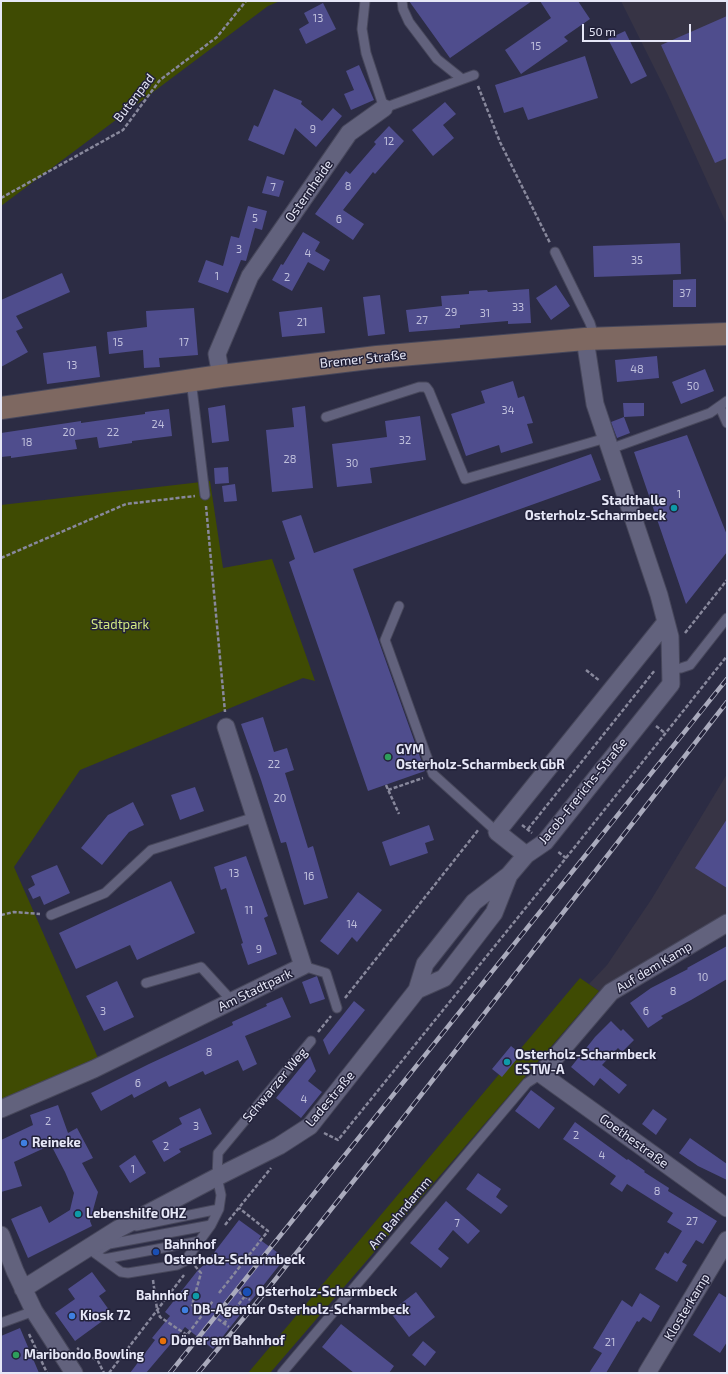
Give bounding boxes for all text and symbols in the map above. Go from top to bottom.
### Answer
house number: 13 [313,11,323,25]
scale bar [584,16,693,42]
text: 50 m [589,24,616,38]
house number: 15 [531,39,541,53]
street label: Butenpad [110,71,158,125]
house number: 9 [310,122,316,136]
house number: 12 [384,134,394,148]
street label: Osternheide [282,157,336,225]
house number: 8 [345,179,351,193]
house number: 7 [270,180,276,194]
house number: 5 [252,211,258,225]
house number: 6 [336,212,342,226]
house number: 3 [236,242,242,256]
house number: 4 [305,246,311,260]
house number: 35 [631,253,643,267]
house number: 1 [215,269,219,283]
house number: 2 [284,270,290,284]
house number: 37 [679,286,691,300]
house number: 33 [512,300,524,314]
house number: 29 [445,305,457,319]
house number: 31 [480,306,490,320]
house number: 27 [416,313,428,327]
house number: 21 [297,315,307,329]
house number: 15 [113,335,123,349]
house number: 17 [179,335,189,349]
street label: Bremer Straße [319,347,407,371]
house number: 13 [67,358,77,372]
house number: 48 [630,362,644,376]
house number: 50 [687,379,699,393]
house number: 34 [502,403,514,417]
house number: 24 [152,417,164,431]
house number: 20 [63,425,75,439]
house number: 22 [107,425,119,439]
house number: 32 [399,433,411,447]
house number: 18 [21,435,33,449]
house number: 28 [284,452,296,466]
house number: 30 [346,456,358,470]
house number: 1 [677,487,681,501]
place label: Stadthalle Osterholz-Scharmbeck [525,493,666,524]
marker: Stadthalle Osterholz-Scharmbeck [669,503,679,513]
park label: Stadtpark [91,617,149,633]
street label: Jacob-Frerichs-Straße [535,735,631,847]
place label: GYM Osterholz-Scharmbeck GbR [396,742,565,773]
marker: GYM Osterholz-Scharmbeck GbR [383,752,393,762]
house number: 22 [268,757,280,771]
house number: 20 [274,791,286,805]
house number: 13 [229,866,239,880]
house number: 16 [304,869,314,883]
house number: 11 [245,903,253,917]
house number: 14 [346,917,358,931]
street label: Auf dem Kamp [613,938,695,996]
house number: 9 [256,942,262,956]
street label: Am Stadtpark [215,965,295,1015]
house number: 10 [697,970,709,984]
house number: 8 [670,984,676,998]
house number: 3 [100,1004,106,1018]
house number: 6 [643,1004,649,1018]
house number: 8 [206,1045,212,1059]
street label: Schwarzer Weg [239,1045,311,1125]
place label: Osterholz-Scharmbeck ESTW-A [515,1047,656,1078]
marker: Osterholz-Scharmbeck ESTW-A [502,1057,512,1067]
street label: Ladestraße [302,1068,358,1130]
house number: 6 [135,1076,141,1090]
house number: 4 [301,1092,307,1106]
street label: Goethestraße [596,1111,672,1171]
house number: 2 [45,1114,51,1128]
house number: 3 [193,1119,199,1133]
house number: 2 [573,1128,579,1142]
place label: Reineke [32,1135,81,1151]
marker: Reineke [19,1138,29,1148]
house number: 2 [163,1139,169,1153]
house number: 4 [599,1148,605,1162]
house number: 1 [131,1162,135,1176]
street label: Am Bahndamm [365,1173,435,1253]
house number: 8 [654,1184,660,1198]
place label: Lebenshilfe OHZ [86,1206,186,1222]
marker: Lebenshilfe OHZ [73,1209,83,1219]
house number: 27 [686,1214,698,1228]
house number: 7 [454,1216,460,1230]
place label: Bahnhof Osterholz-Scharmbeck [164,1237,305,1268]
marker: Bahnhof Osterholz-Scharmbeck [151,1247,161,1257]
street label: Klosterkamp [661,1271,713,1343]
place label: Osterholz-Scharmbeck [256,1284,397,1300]
marker: Osterholz-Scharmbeck [241,1286,253,1298]
place label: Bahnhof [136,1288,188,1304]
marker: Bahnhof [191,1291,201,1301]
place label: DB-Agentur Osterholz-Scharmbeck [193,1302,409,1318]
marker: DB-Agentur Osterholz-Scharmbeck [180,1305,190,1315]
place label: Kiosk 72 [80,1308,131,1324]
marker: Kiosk 72 [67,1311,77,1321]
place label: Döner am Bahnhof [171,1333,285,1349]
house number: 21 [605,1335,615,1349]
marker: Döner am Bahnhof [158,1336,168,1346]
place label: Maribondo Bowling [24,1347,144,1363]
marker: Maribondo Bowling [11,1350,21,1360]

